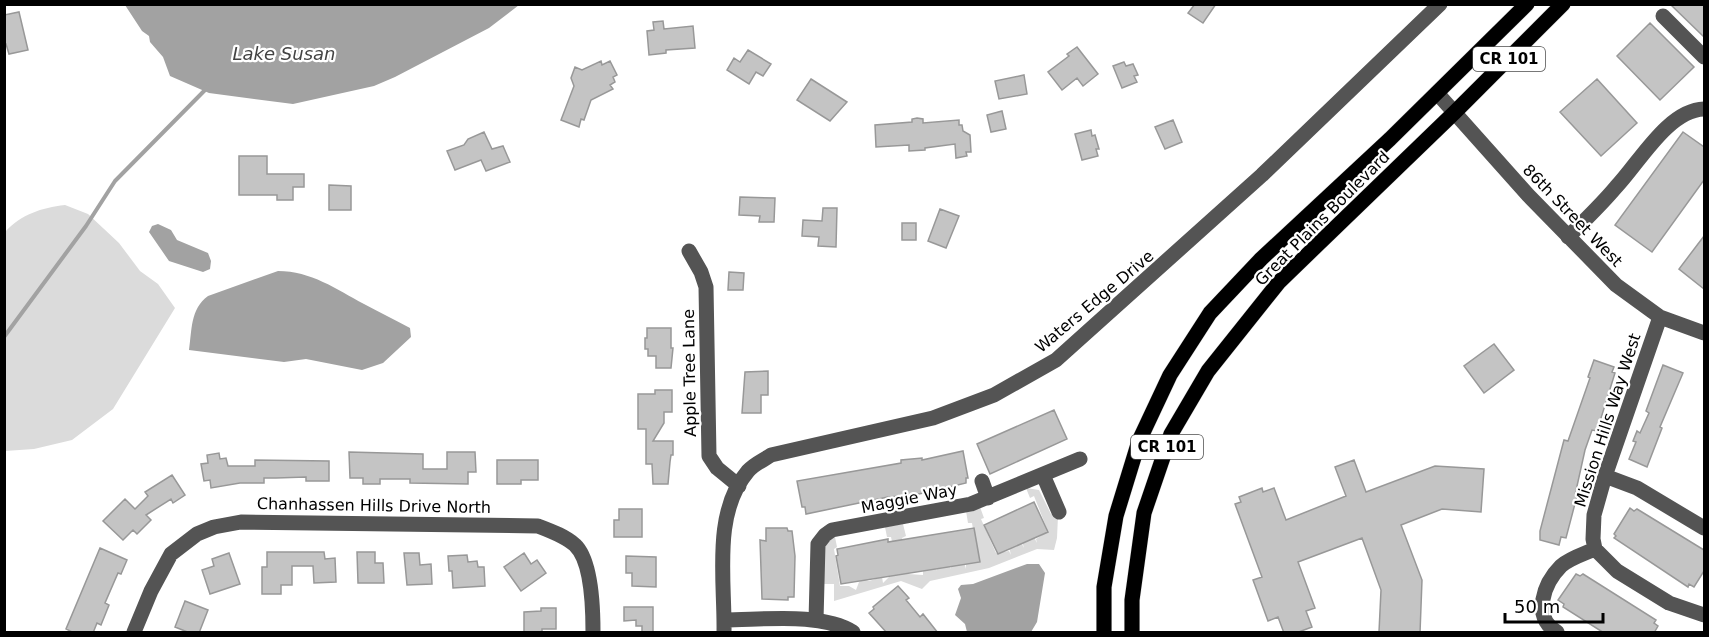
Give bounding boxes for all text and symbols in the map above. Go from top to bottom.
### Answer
water label: Lake Susan [233,43,335,64]
road number: CR 101 [1473,47,1545,71]
street label: Great Plains Boulevard [1251,147,1394,290]
street label: 86th Street West [1519,160,1626,270]
street label: Waters Edge Drive [1031,246,1157,356]
street label: Apple Tree Lane [679,309,700,437]
street label: Mission Hills Way West [1570,331,1645,509]
road number: CR 101 [1131,435,1203,459]
street label: Maggie Way [859,480,959,517]
street label: Chanhassen Hills Drive North [257,494,491,517]
scale bar [1505,586,1602,624]
text: 50 m [1514,596,1560,617]

